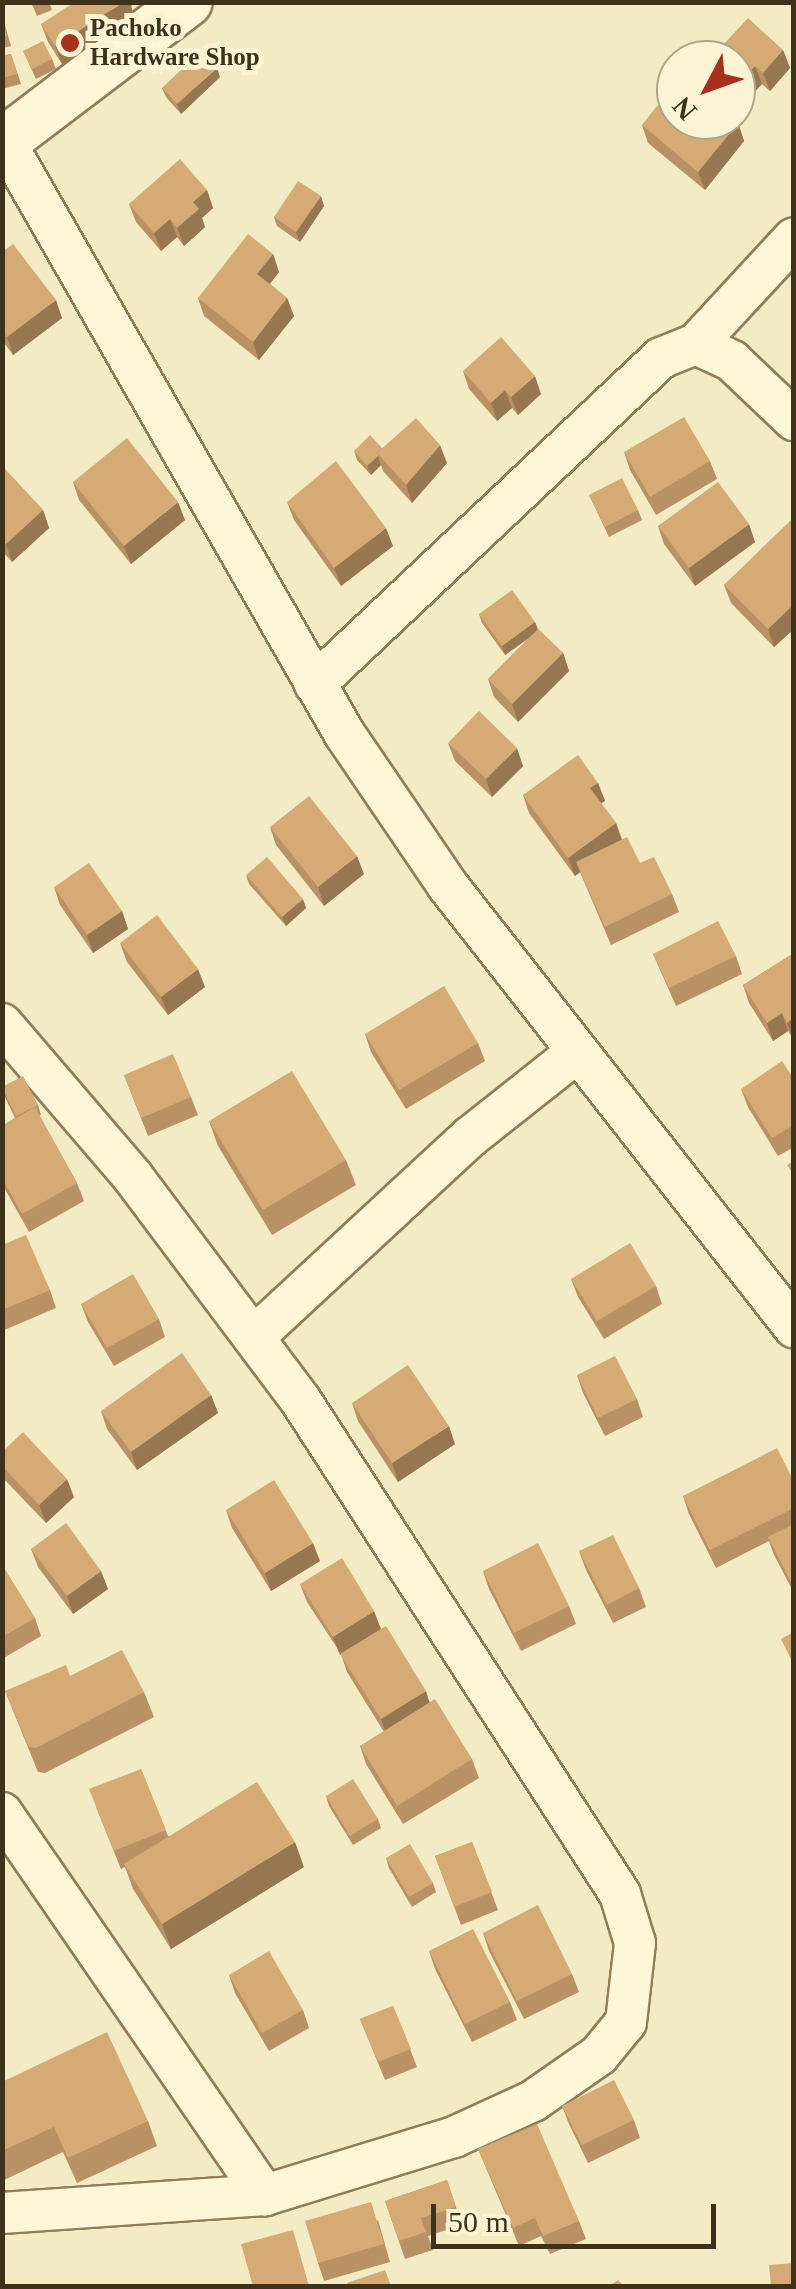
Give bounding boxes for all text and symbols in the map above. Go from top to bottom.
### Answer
place label: Pachoko Hardware Shop [90,14,260,73]
marker: Pachoko Hardware Shop [59,32,81,54]
north arrow [656,40,756,140]
text: N [666,91,703,127]
scale bar [436,2184,721,2246]
text: 50 m [448,2205,509,2238]

